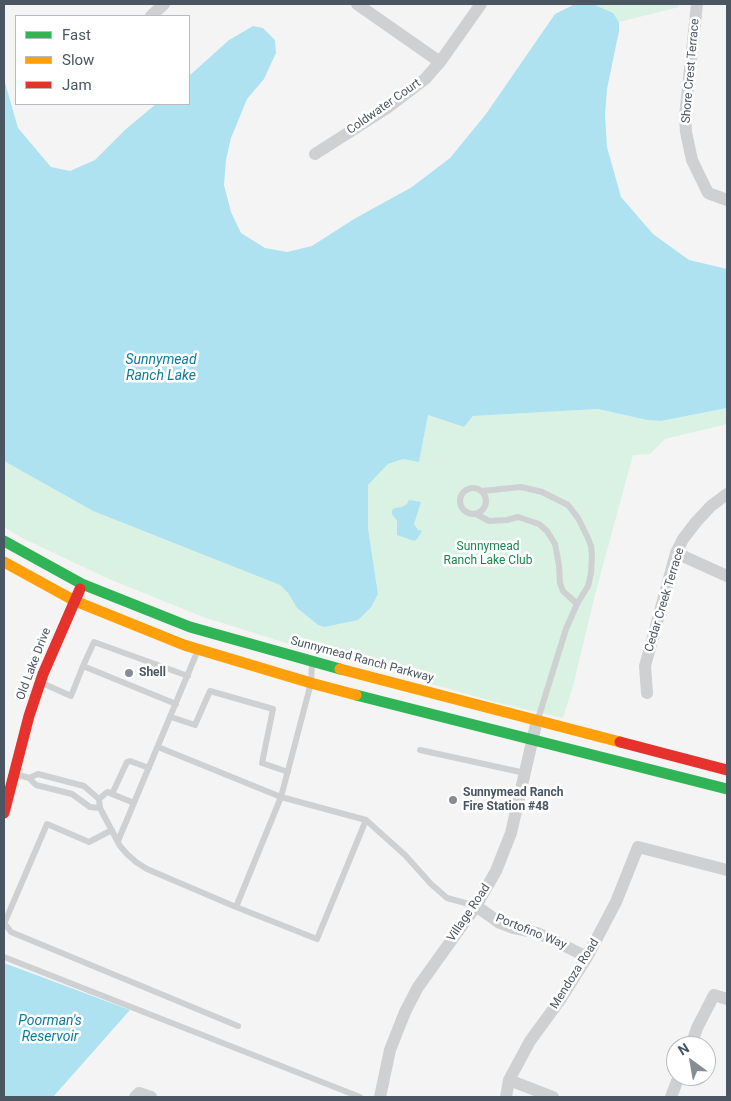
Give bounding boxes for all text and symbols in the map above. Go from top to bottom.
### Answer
legend [15,15,190,105]
street label: Shore Crest Terrace [679,18,703,124]
text: Fast [62,26,91,44]
text: Slow [62,51,94,69]
text: Jam [62,76,92,94]
street label: Coldwater Court [344,76,424,138]
water label: Sunnymead Ranch Lake [125,352,197,384]
park label: Sunnymead Ranch Lake Club [444,540,532,568]
street label: Cedar Creek Terrace [642,546,688,654]
street label: Old Lake Drive [14,626,54,702]
street label: Sunnymead Ranch Parkway [289,634,435,686]
place label: Shell [139,666,166,680]
marker: Shell [123,667,135,679]
place label: Sunnymead Ranch Fire Station #48 [463,786,563,814]
marker: Sunnymead Ranch Fire Station #48 [447,794,459,806]
street label: Village Road [444,881,494,945]
street label: Portofino Way [494,911,568,953]
street label: Mendoza Road [548,936,602,1012]
water label: Poorman's Reservoir [18,1013,82,1046]
north arrow [666,1036,716,1086]
text: N [675,1040,692,1059]

